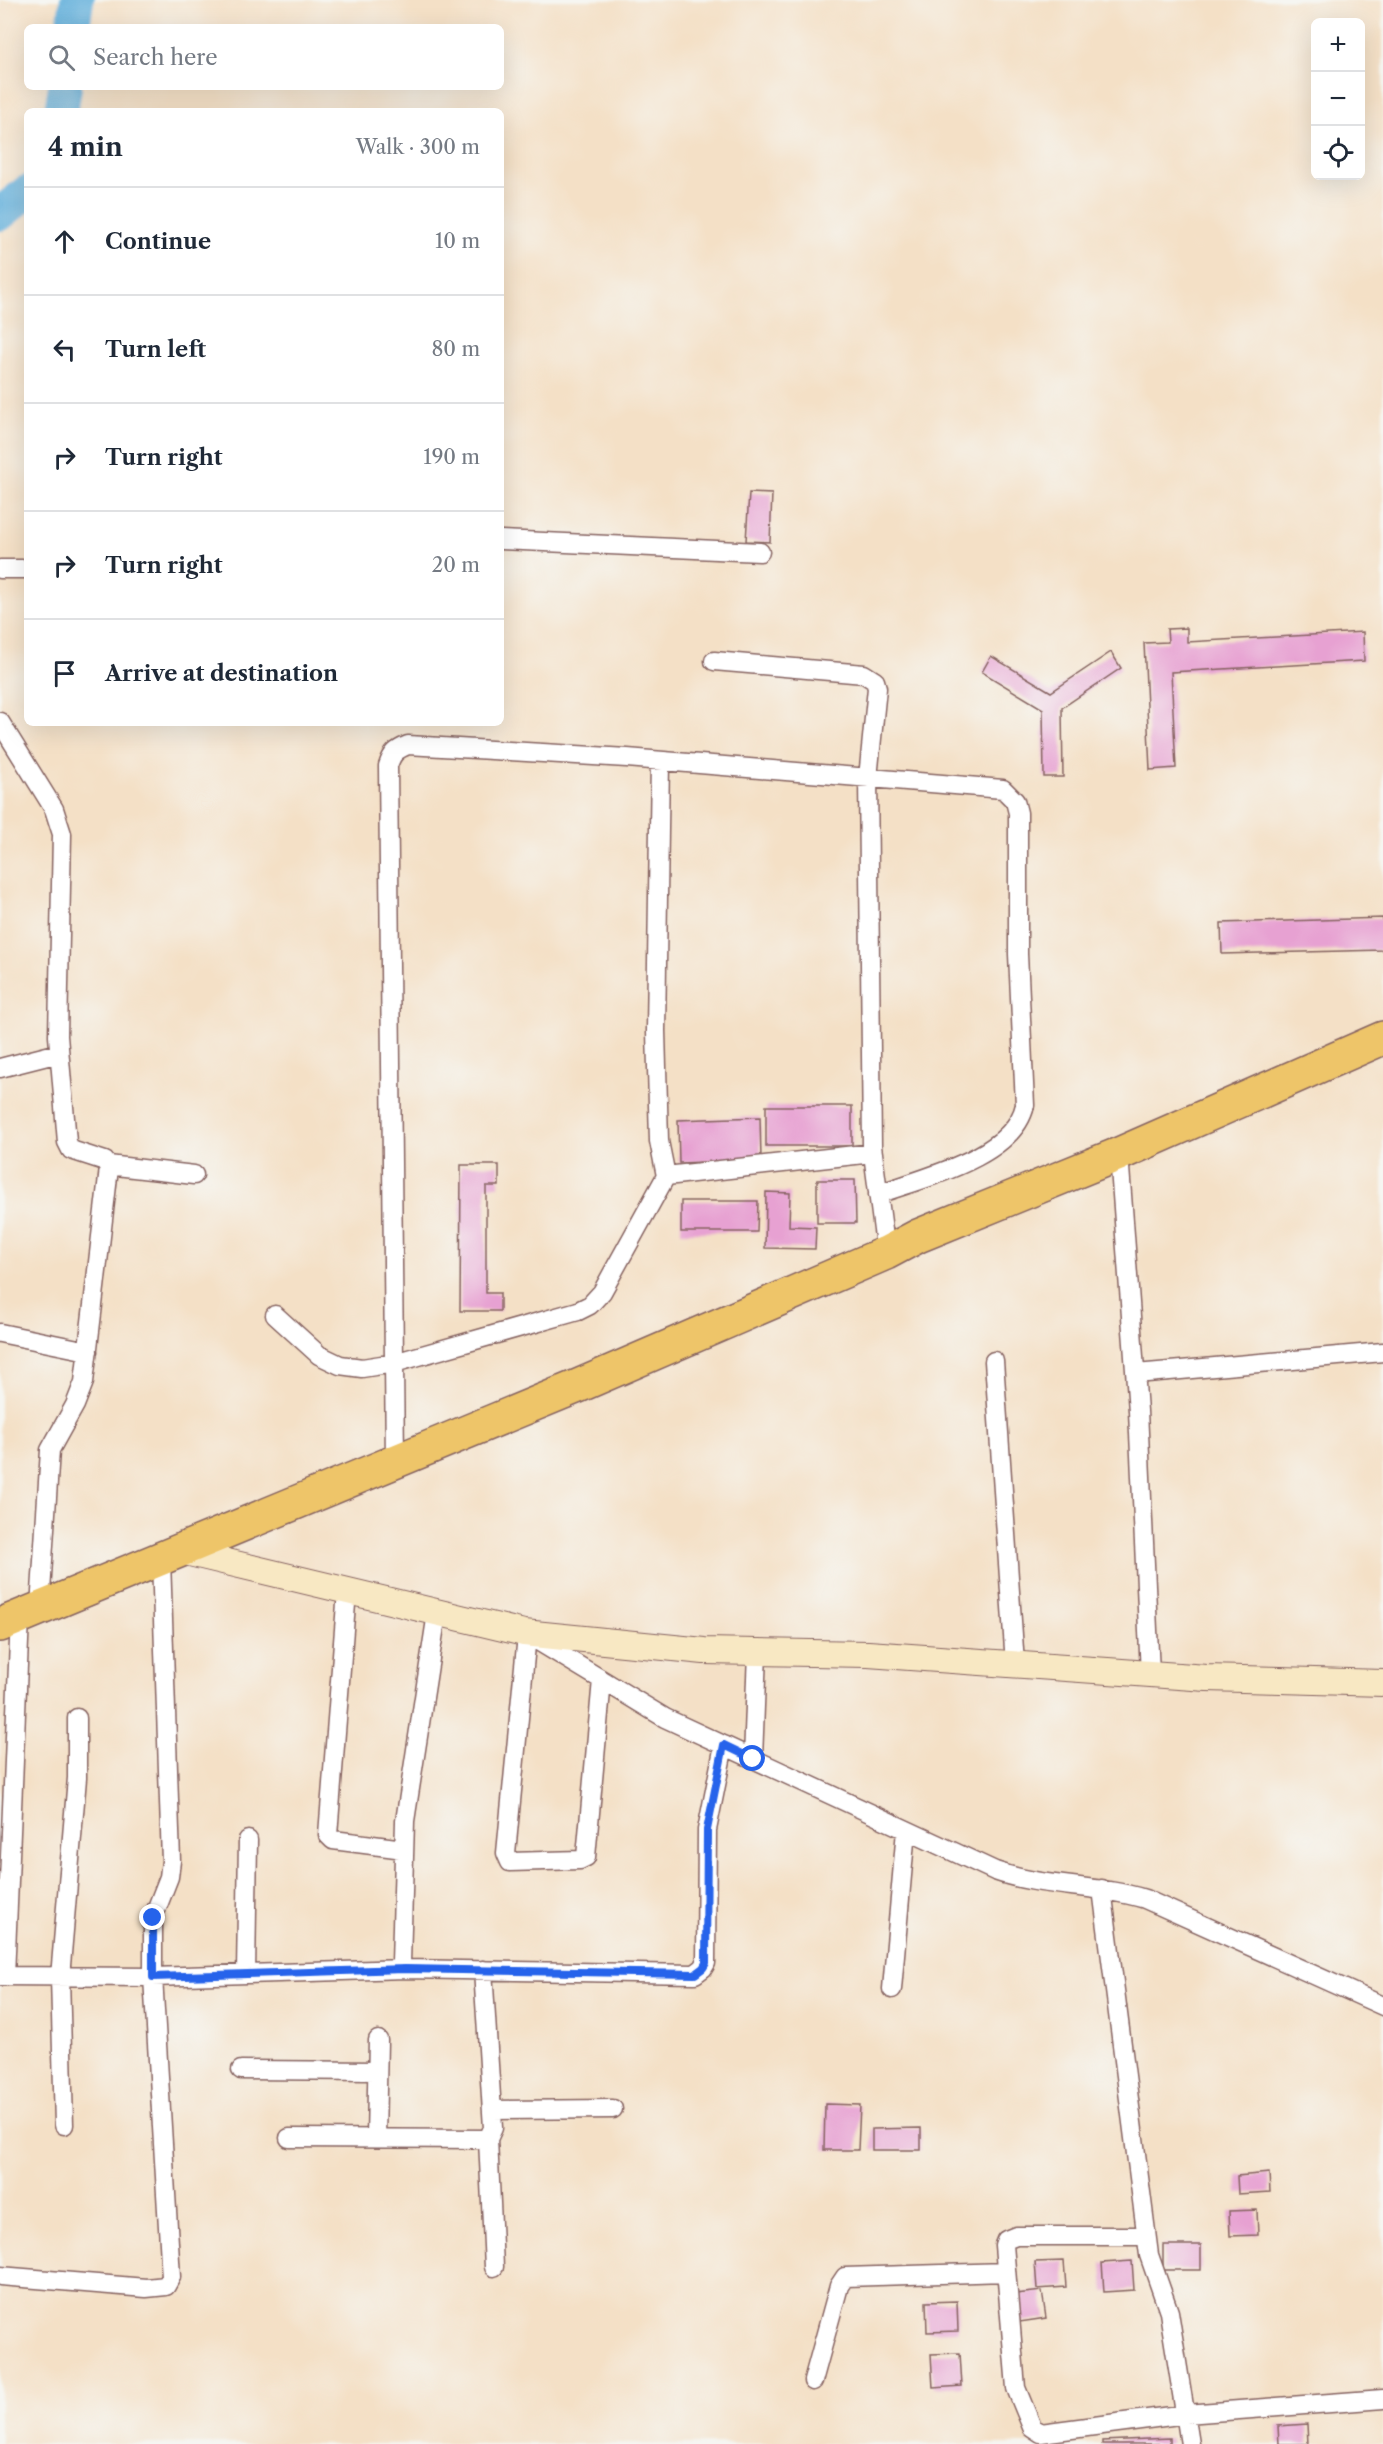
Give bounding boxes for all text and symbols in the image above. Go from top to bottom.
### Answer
map controls [1311,18,1365,180]
button: + [1311,18,1365,72]
search box [24,24,504,90]
icon: search [45,41,78,74]
text: Search here [93,44,218,71]
button: − [1311,72,1365,126]
button: locate [1311,126,1365,180]
text: 4 min [48,131,123,163]
text: Walk · 300 m [356,135,480,159]
icon: ahead [48,225,81,258]
text: Continue [105,228,211,255]
text: 10 m [435,229,480,253]
icon: left [48,333,81,366]
text: Turn left [105,336,206,363]
text: 80 m [432,337,480,361]
icon: right [48,441,81,474]
text: Turn right [105,444,223,471]
text: 190 m [423,445,480,469]
icon: right [48,549,81,582]
text: Turn right [105,552,223,579]
text: 20 m [432,553,480,577]
icon: arrive [48,657,81,690]
text: Arrive at destination [105,660,338,687]
route start [739,1745,765,1771]
route end [139,1904,165,1930]

